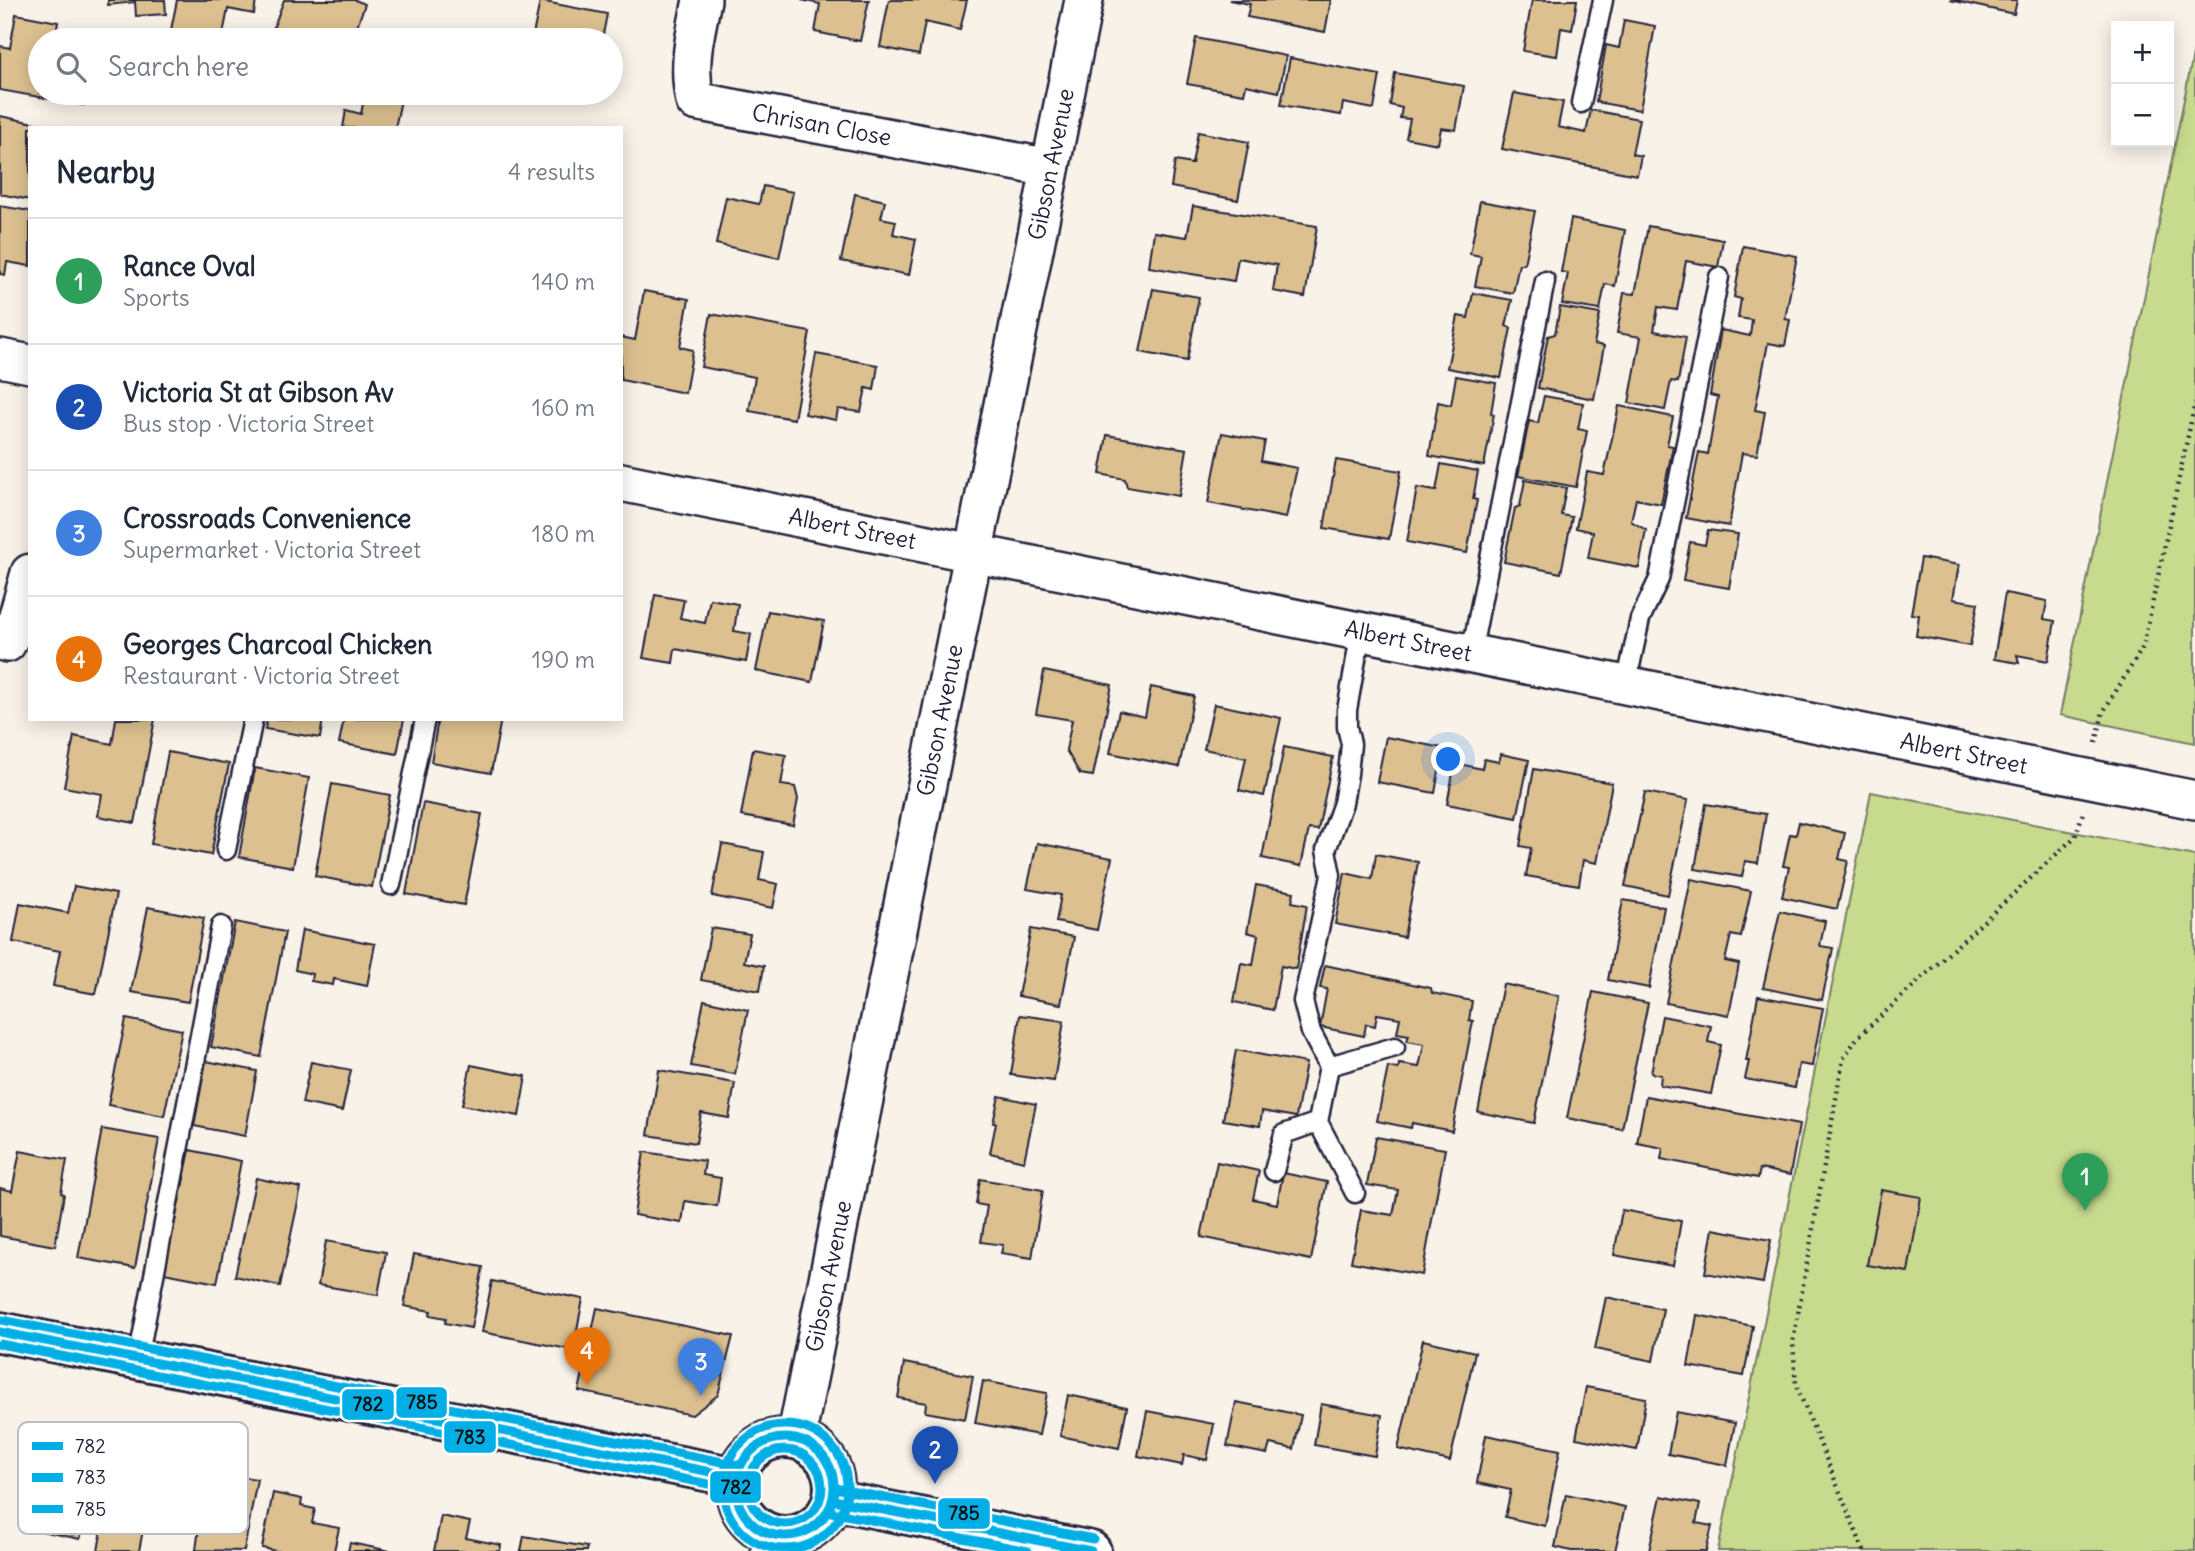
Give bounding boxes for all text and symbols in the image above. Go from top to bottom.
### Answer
map controls [2111,21,2174,147]
button: + [2111,21,2174,84]
search box [28,28,623,105]
icon: search [52,48,90,86]
text: Search here [108,50,249,83]
button: − [2111,84,2174,147]
street label: Gibson Avenue [1021,86,1080,242]
street label: Chrisan Close [750,97,894,152]
text: Nearby [56,153,156,191]
text: 4 results [508,157,595,186]
text: Rance Oval [123,250,256,283]
text: 1 [74,267,84,296]
text: 140 m [532,267,595,296]
text: Sports [123,283,189,312]
text: Victoria St at Gibson Av [123,376,394,409]
text: 2 [73,393,85,422]
text: 160 m [532,393,595,422]
text: Bus stop · Victoria Street [123,409,374,438]
street label: Albert Street [786,501,919,555]
text: Crossroads Convenience [123,502,411,535]
text: 3 [72,519,86,548]
text: 180 m [532,519,595,548]
text: Supermarket · Victoria Street [123,535,421,564]
street label: Albert Street [1342,614,1475,668]
text: Georges Charcoal Chicken [123,628,432,661]
street label: Gibson Avenue [910,642,969,798]
text: 4 [72,645,86,674]
text: 190 m [532,645,595,674]
text: Restaurant · Victoria Street [123,661,400,690]
street label: Albert Street [1898,726,2030,780]
your location [1431,742,1465,776]
pin: 1 [2062,1153,2108,1211]
street label: Gibson Avenue [799,1198,857,1354]
pin: 4 [564,1327,610,1385]
pin: 3 [678,1338,724,1396]
line badge: 785 [395,1386,448,1419]
line badge: 782 [341,1388,395,1421]
text: 785 [406,1390,438,1414]
text: 782 [353,1392,383,1416]
line badge: 783 [443,1420,497,1454]
legend [18,1422,248,1534]
text: 783 [454,1425,486,1449]
pin: 2 [912,1426,958,1484]
text: 782 [75,1434,106,1458]
text: 783 [75,1465,106,1489]
line badge: 782 [709,1470,762,1504]
text: 782 [721,1475,751,1499]
text: 785 [75,1497,106,1521]
line badge: 785 [937,1497,991,1530]
text: 785 [948,1501,980,1525]

